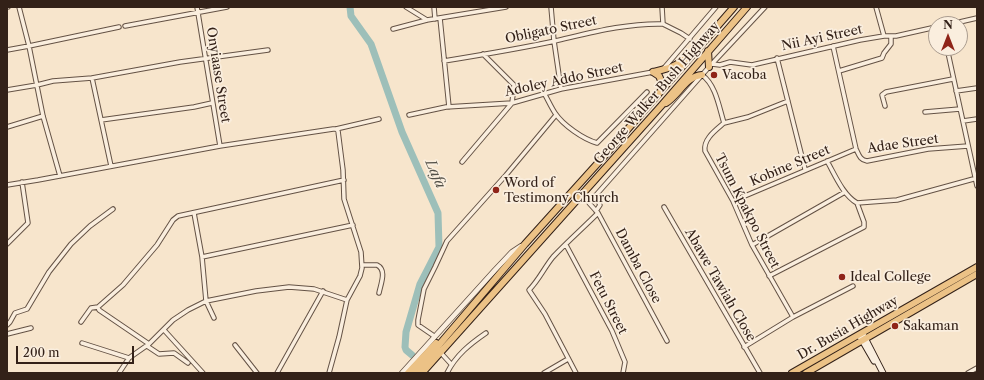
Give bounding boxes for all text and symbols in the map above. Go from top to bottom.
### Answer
street label: Obligato Street [504,13,598,47]
north arrow [928,16,968,56]
street label: George Walker Bush Highway [591,18,723,168]
text: N [943,18,953,32]
street label: Nii Ayi Street [780,22,864,54]
street label: Onyiaase Street [203,26,233,124]
street label: Adoley Addo Street [503,60,625,100]
place label: Vacoba [722,67,767,83]
marker: Vacoba [709,70,719,80]
street label: Adae Street [866,131,940,157]
street label: Kobine Street [748,142,832,190]
street label: Tsum Kpakpo Street [711,151,783,271]
water label: Lafa [421,157,449,191]
place label: Word of Testimony Church [504,175,619,206]
marker: Word of Testimony Church [491,185,501,195]
street label: Damba Close [612,226,664,306]
street label: Abawe Tawiah Close [681,226,759,344]
street label: Fetu Street [586,269,630,337]
place label: Ideal College [850,269,931,285]
marker: Ideal College [837,272,847,282]
street label: Dr. Busia Highway [795,293,901,363]
place label: Sakaman [903,318,959,334]
marker: Sakaman [890,321,900,331]
scale bar [18,338,136,364]
text: 200 m [23,345,60,360]

